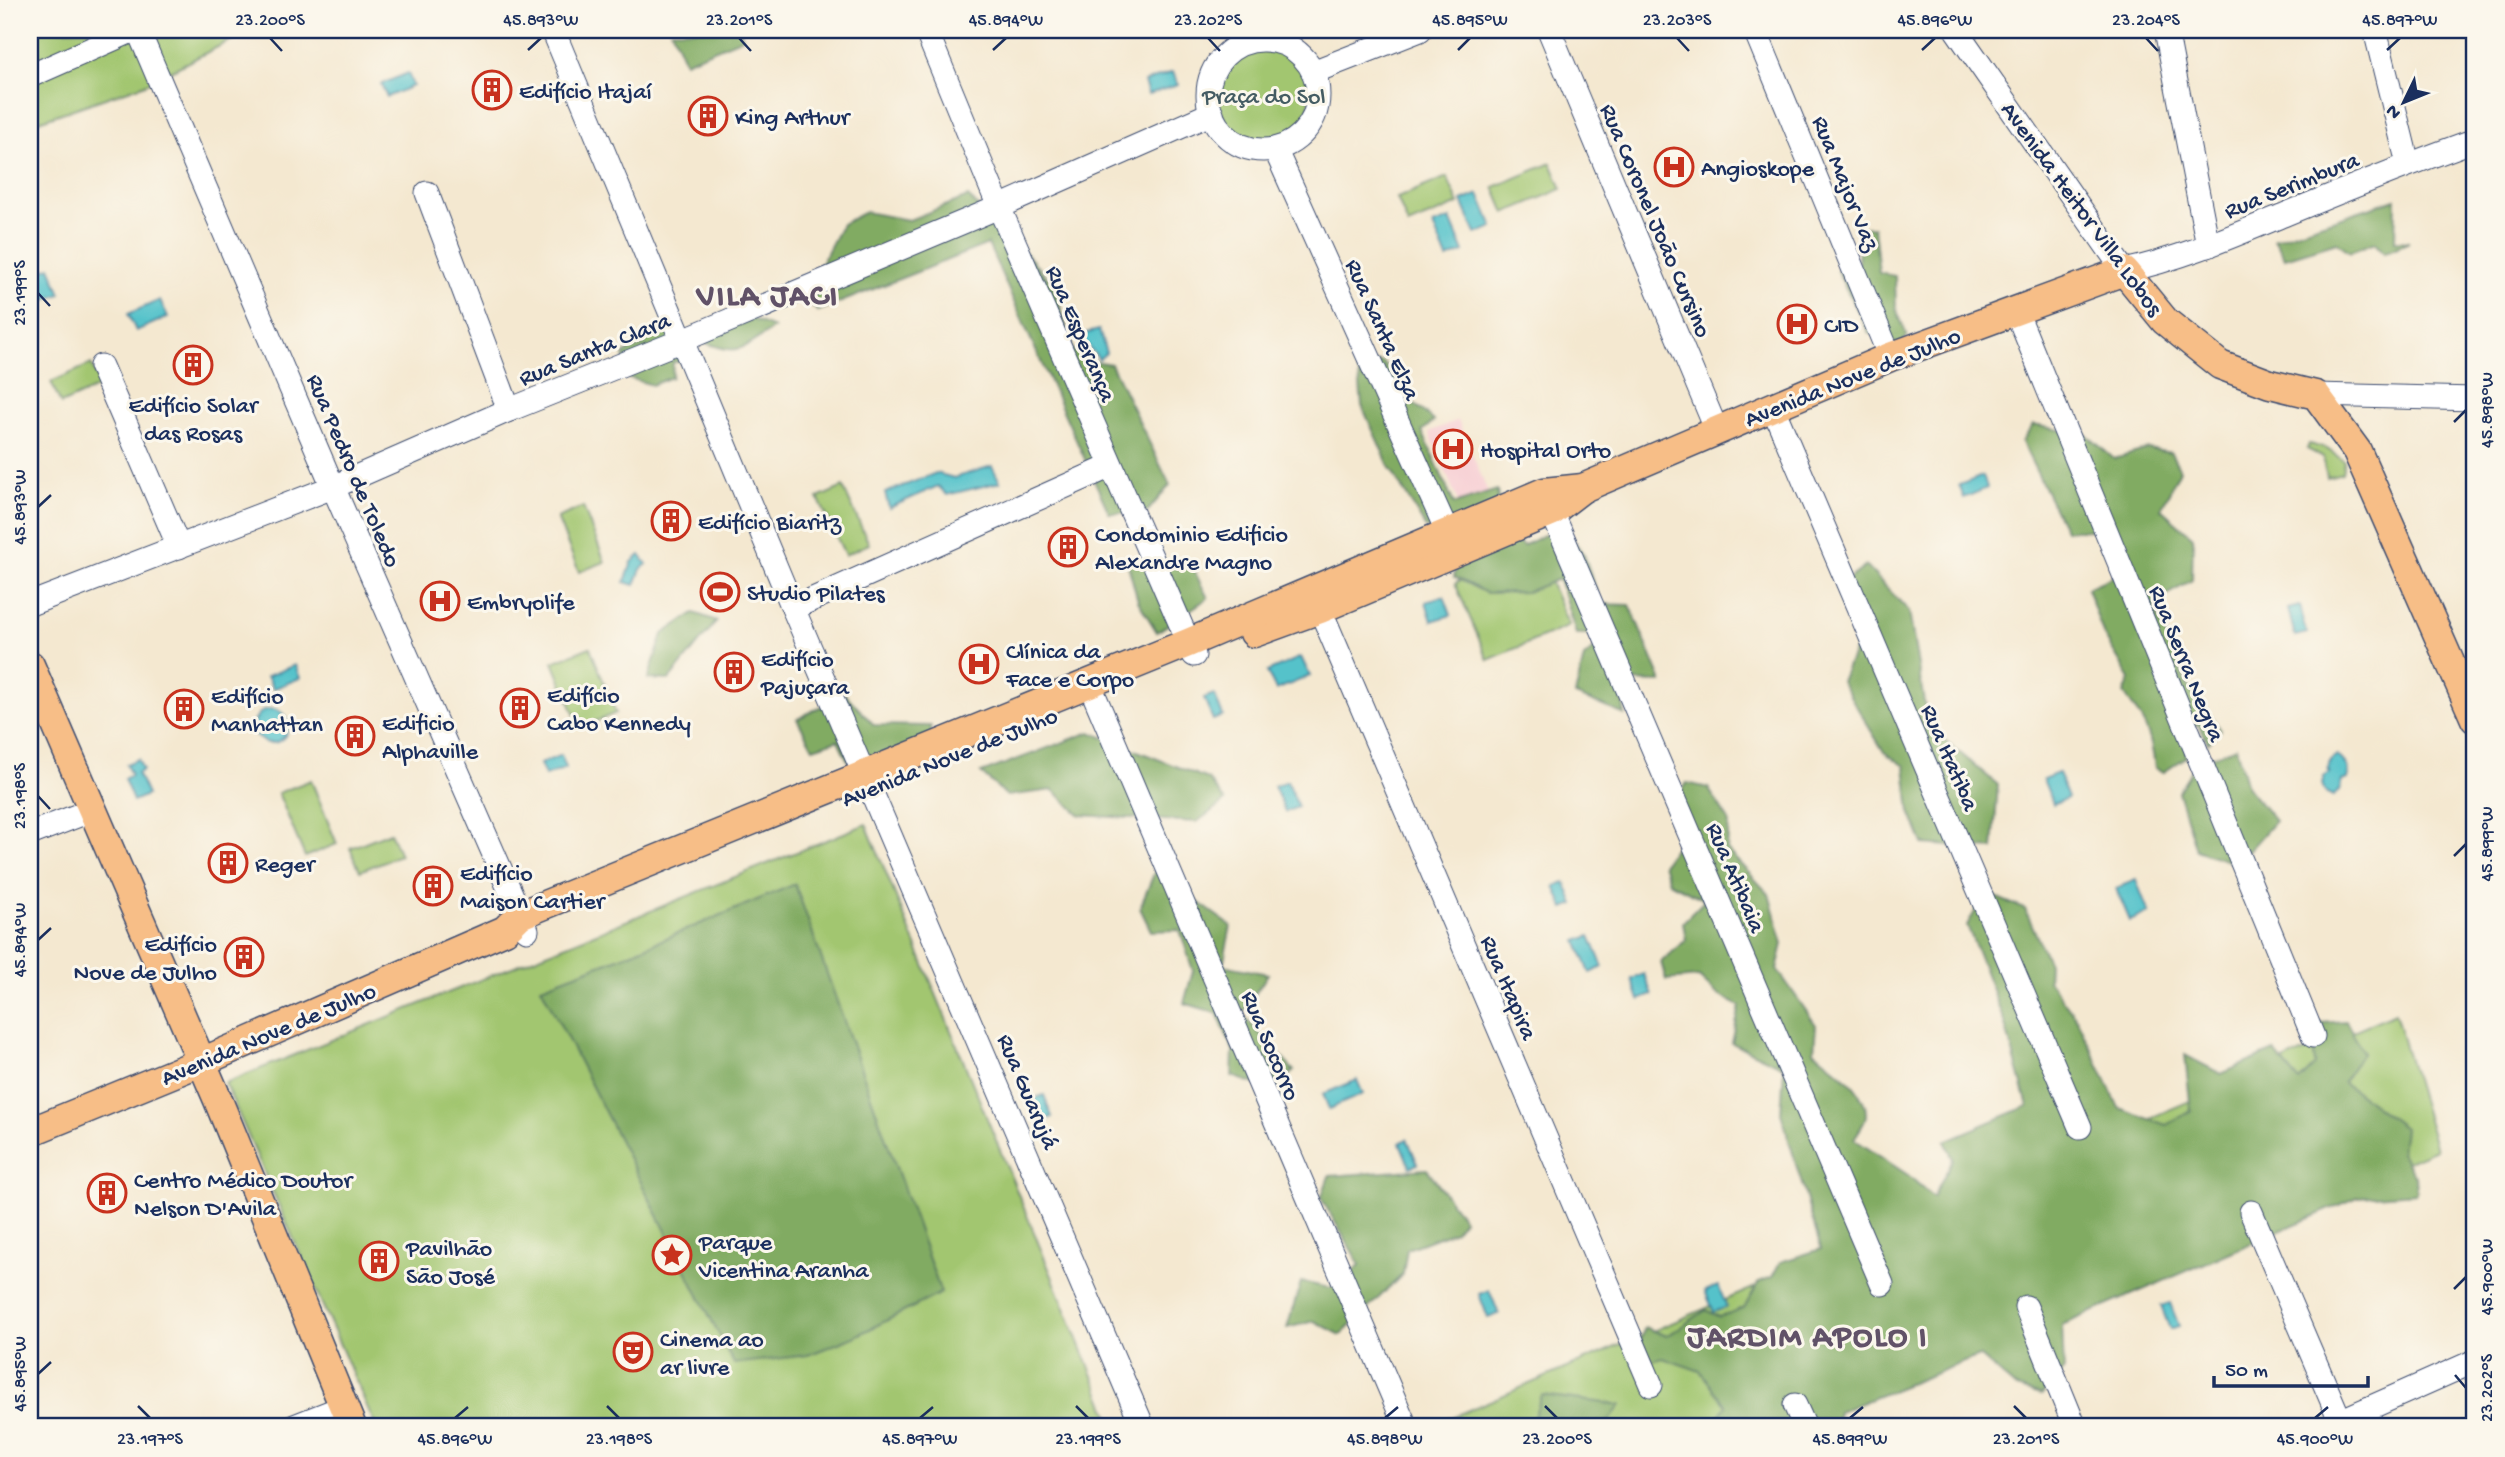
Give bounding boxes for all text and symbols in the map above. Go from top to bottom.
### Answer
text: 23.200°S [235,11,305,32]
text: 45.893°W [503,11,579,32]
text: 23.201°S [706,11,773,32]
text: 45.894°W [969,11,1043,32]
text: 23.202°S [1174,11,1243,32]
text: 45.895°W [1432,11,1508,32]
text: 23.203°S [1643,11,1712,32]
text: 45.896°W [1897,11,1973,32]
text: 23.204°S [2112,11,2181,32]
text: 45.897°W [2362,11,2438,32]
north arrow [2368,66,2438,136]
building icon: Edifício Itajaí [471,69,513,111]
place label: Edifício Itajaí [519,79,652,108]
park label: Praça do Sol [1201,84,1326,113]
building icon: King Arthur [687,95,729,137]
street label: Avenida Heitor Villa Lobos [1993,97,2168,324]
text: N [2381,99,2407,124]
street label: Rua Coronel João Cursino [1591,100,1716,343]
place label: King Arthur [735,105,852,134]
street label: Rua Major Vaz [1803,112,1885,258]
hospital icon: Angioskope [1653,146,1695,188]
street label: Rua Serimbura [2221,147,2365,227]
place label: Angioskope [1701,156,1815,185]
street label: Rua Santa Elza [1337,255,1425,406]
text: 23.199°S [11,260,32,326]
street label: Rua Esperança [1037,262,1121,408]
district label: VILA JACI [695,279,839,317]
hospital icon: CID [1776,303,1818,345]
street label: Rua Santa Clara [515,307,676,395]
place label: CID [1824,313,1859,342]
street label: Avenida Nove de Julho [1741,323,1966,436]
building icon: Edifício Solar das Rosas [172,344,214,386]
street label: Rua Pedro de Toledo [298,370,406,572]
text: 45.898°W [2478,372,2499,448]
place label: Edifício Solar das Rosas [129,393,260,450]
hospital icon: Hospital Orto [1432,428,1474,470]
place label: Hospital Orto [1480,438,1611,467]
text: 45.893°W [11,469,32,545]
building icon: Edifício Biaritz [650,500,692,542]
place label: Edifício Biaritz [698,510,843,539]
place label: Condominio Edificio Alexandre Magno [1095,522,1288,579]
building icon: Condominio Edificio Alexandre Magno [1047,526,1089,568]
sports icon: Studio Pilates [699,571,741,613]
hospital icon: Embryolife [419,580,461,622]
place label: Studio Pilates [747,581,886,610]
street label: Rua Serra Negra [2140,582,2230,747]
place label: Embryolife [467,590,575,619]
place label: Clínica da Face e Corpo [1005,639,1134,696]
hospital icon: Clínica da Face e Corpo [958,643,1000,685]
place label: Edifício Pajuçara [760,647,850,704]
building icon: Edifício Pajuçara [713,651,755,693]
place label: Edifício Cabo Kennedy [547,683,691,740]
place label: Edifício Manhattan [211,684,324,741]
building icon: Edifício Cabo Kennedy [499,687,541,729]
building icon: Edifício Manhattan [163,688,205,730]
street label: Rua Itatiba [1912,701,1983,817]
street label: Avenida Nove de Julho [838,703,1063,816]
place label: Edificio Alphaville [382,711,479,768]
building icon: Edificio Alphaville [334,715,376,757]
text: 23.198°S [11,762,32,829]
text: 45.899°W [2478,807,2499,881]
street label: Rua Atibaia [1698,819,1770,938]
building icon: Reger [207,842,249,884]
place label: Reger [255,852,317,881]
place label: Edifício Maison Cartier [460,861,607,918]
building icon: Edifício Maison Cartier [412,865,454,907]
text: 45.894°W [11,903,32,977]
place label: Edifício Nove de Julho [73,932,217,989]
street label: Rua Itapira [1472,932,1542,1046]
building icon: Edifício Nove de Julho [223,936,265,978]
street label: Avenida Nove de Julho [158,978,381,1095]
street label: Rua Socorro [1233,987,1305,1106]
street label: Rua Guarujá [988,1030,1063,1155]
place label: Centro Médico Doutor Nelson D'Avila [134,1168,354,1225]
building icon: Centro Médico Doutor Nelson D'Avila [86,1172,128,1214]
place label: Parque Vicentina Aranha [698,1230,869,1287]
place icon: Parque Vicentina Aranha [651,1234,693,1276]
place label: Pavilhão São José [405,1236,496,1293]
text: 45.900°W [2478,1239,2499,1315]
building icon: Pavilhão São José [358,1240,400,1282]
district label: JARDIM APOLO I [1687,1320,1928,1358]
place label: Cinema ao ar livre [660,1327,764,1384]
theatre icon: Cinema ao ar livre [612,1331,654,1373]
text: 45.895°W [11,1336,32,1412]
scale bar [2214,1345,2368,1389]
text: 23.202°S [2478,1353,2499,1422]
text: 50 m [2225,1360,2268,1385]
text: 23.197°S [117,1430,184,1451]
text: 45.896°W [417,1430,493,1451]
text: 23.198°S [586,1430,653,1451]
text: 45.897°W [882,1430,958,1451]
text: 23.199°S [1055,1430,1121,1451]
text: 45.898°W [1347,1430,1423,1451]
text: 23.200°S [1522,1430,1592,1451]
text: 45.899°W [1813,1430,1887,1451]
text: 23.201°S [1993,1430,2060,1451]
text: 45.900°W [2277,1430,2353,1451]

